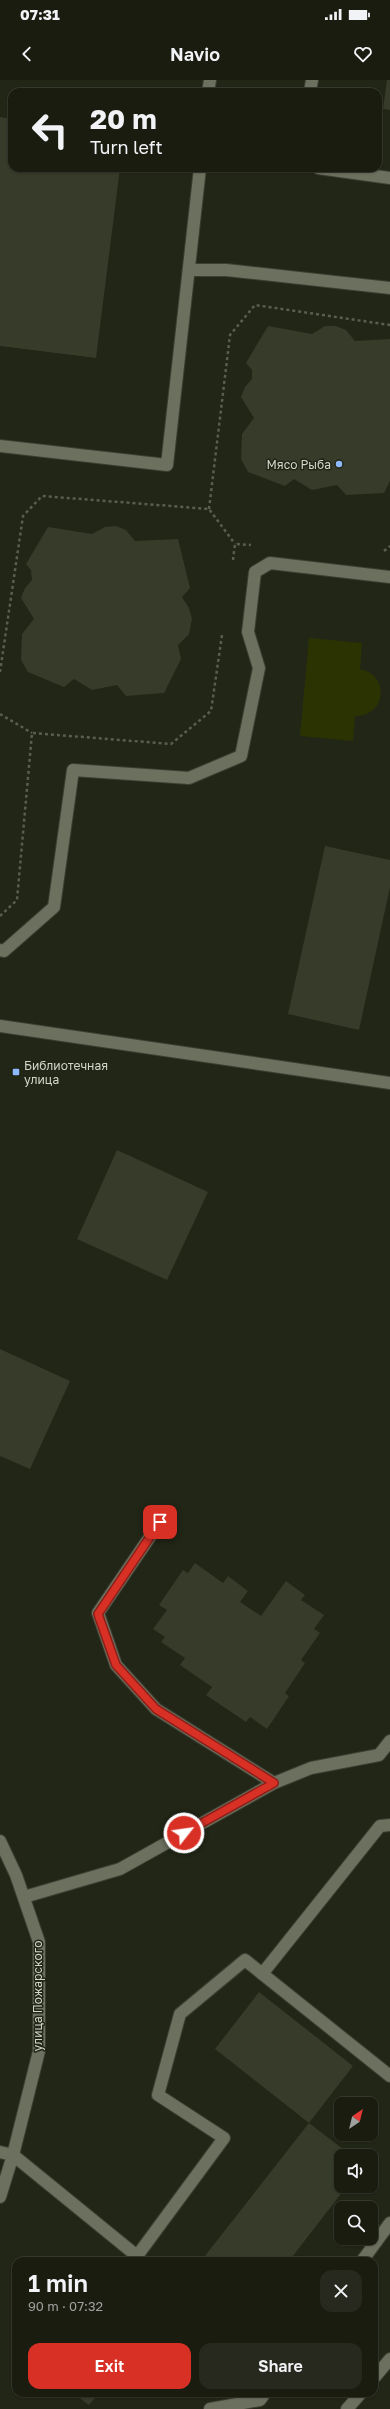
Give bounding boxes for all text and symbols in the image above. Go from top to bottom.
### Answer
text: 07:31 [20,5,60,23]
icon: back [16,43,38,65]
text: Navio [170,43,220,65]
icon: heart [352,43,374,65]
text: 20 m [90,102,157,135]
icon: left [24,104,76,156]
text: Turn left [90,136,163,158]
place label: Мясо Рыба [267,457,331,472]
marker: Мясо Рыба [334,459,344,469]
place label: Библиотечная улица [24,1058,108,1087]
marker: Библиотечная улица [11,1067,21,1077]
pin [143,1505,177,1539]
icon: arrive [149,1511,171,1533]
position arrow [163,1812,205,1854]
street label: улица Пожарского [30,1941,45,2051]
north arrow [334,2097,378,2141]
map controls [334,2097,378,2245]
button: sound [334,2149,378,2193]
button: search [334,2201,378,2245]
text: 1 min [28,2268,88,2297]
button: close [320,2270,362,2312]
text: 90 m · 07:32 [28,2298,103,2314]
button: Exit [28,2343,191,2389]
button: Share [199,2343,362,2389]

